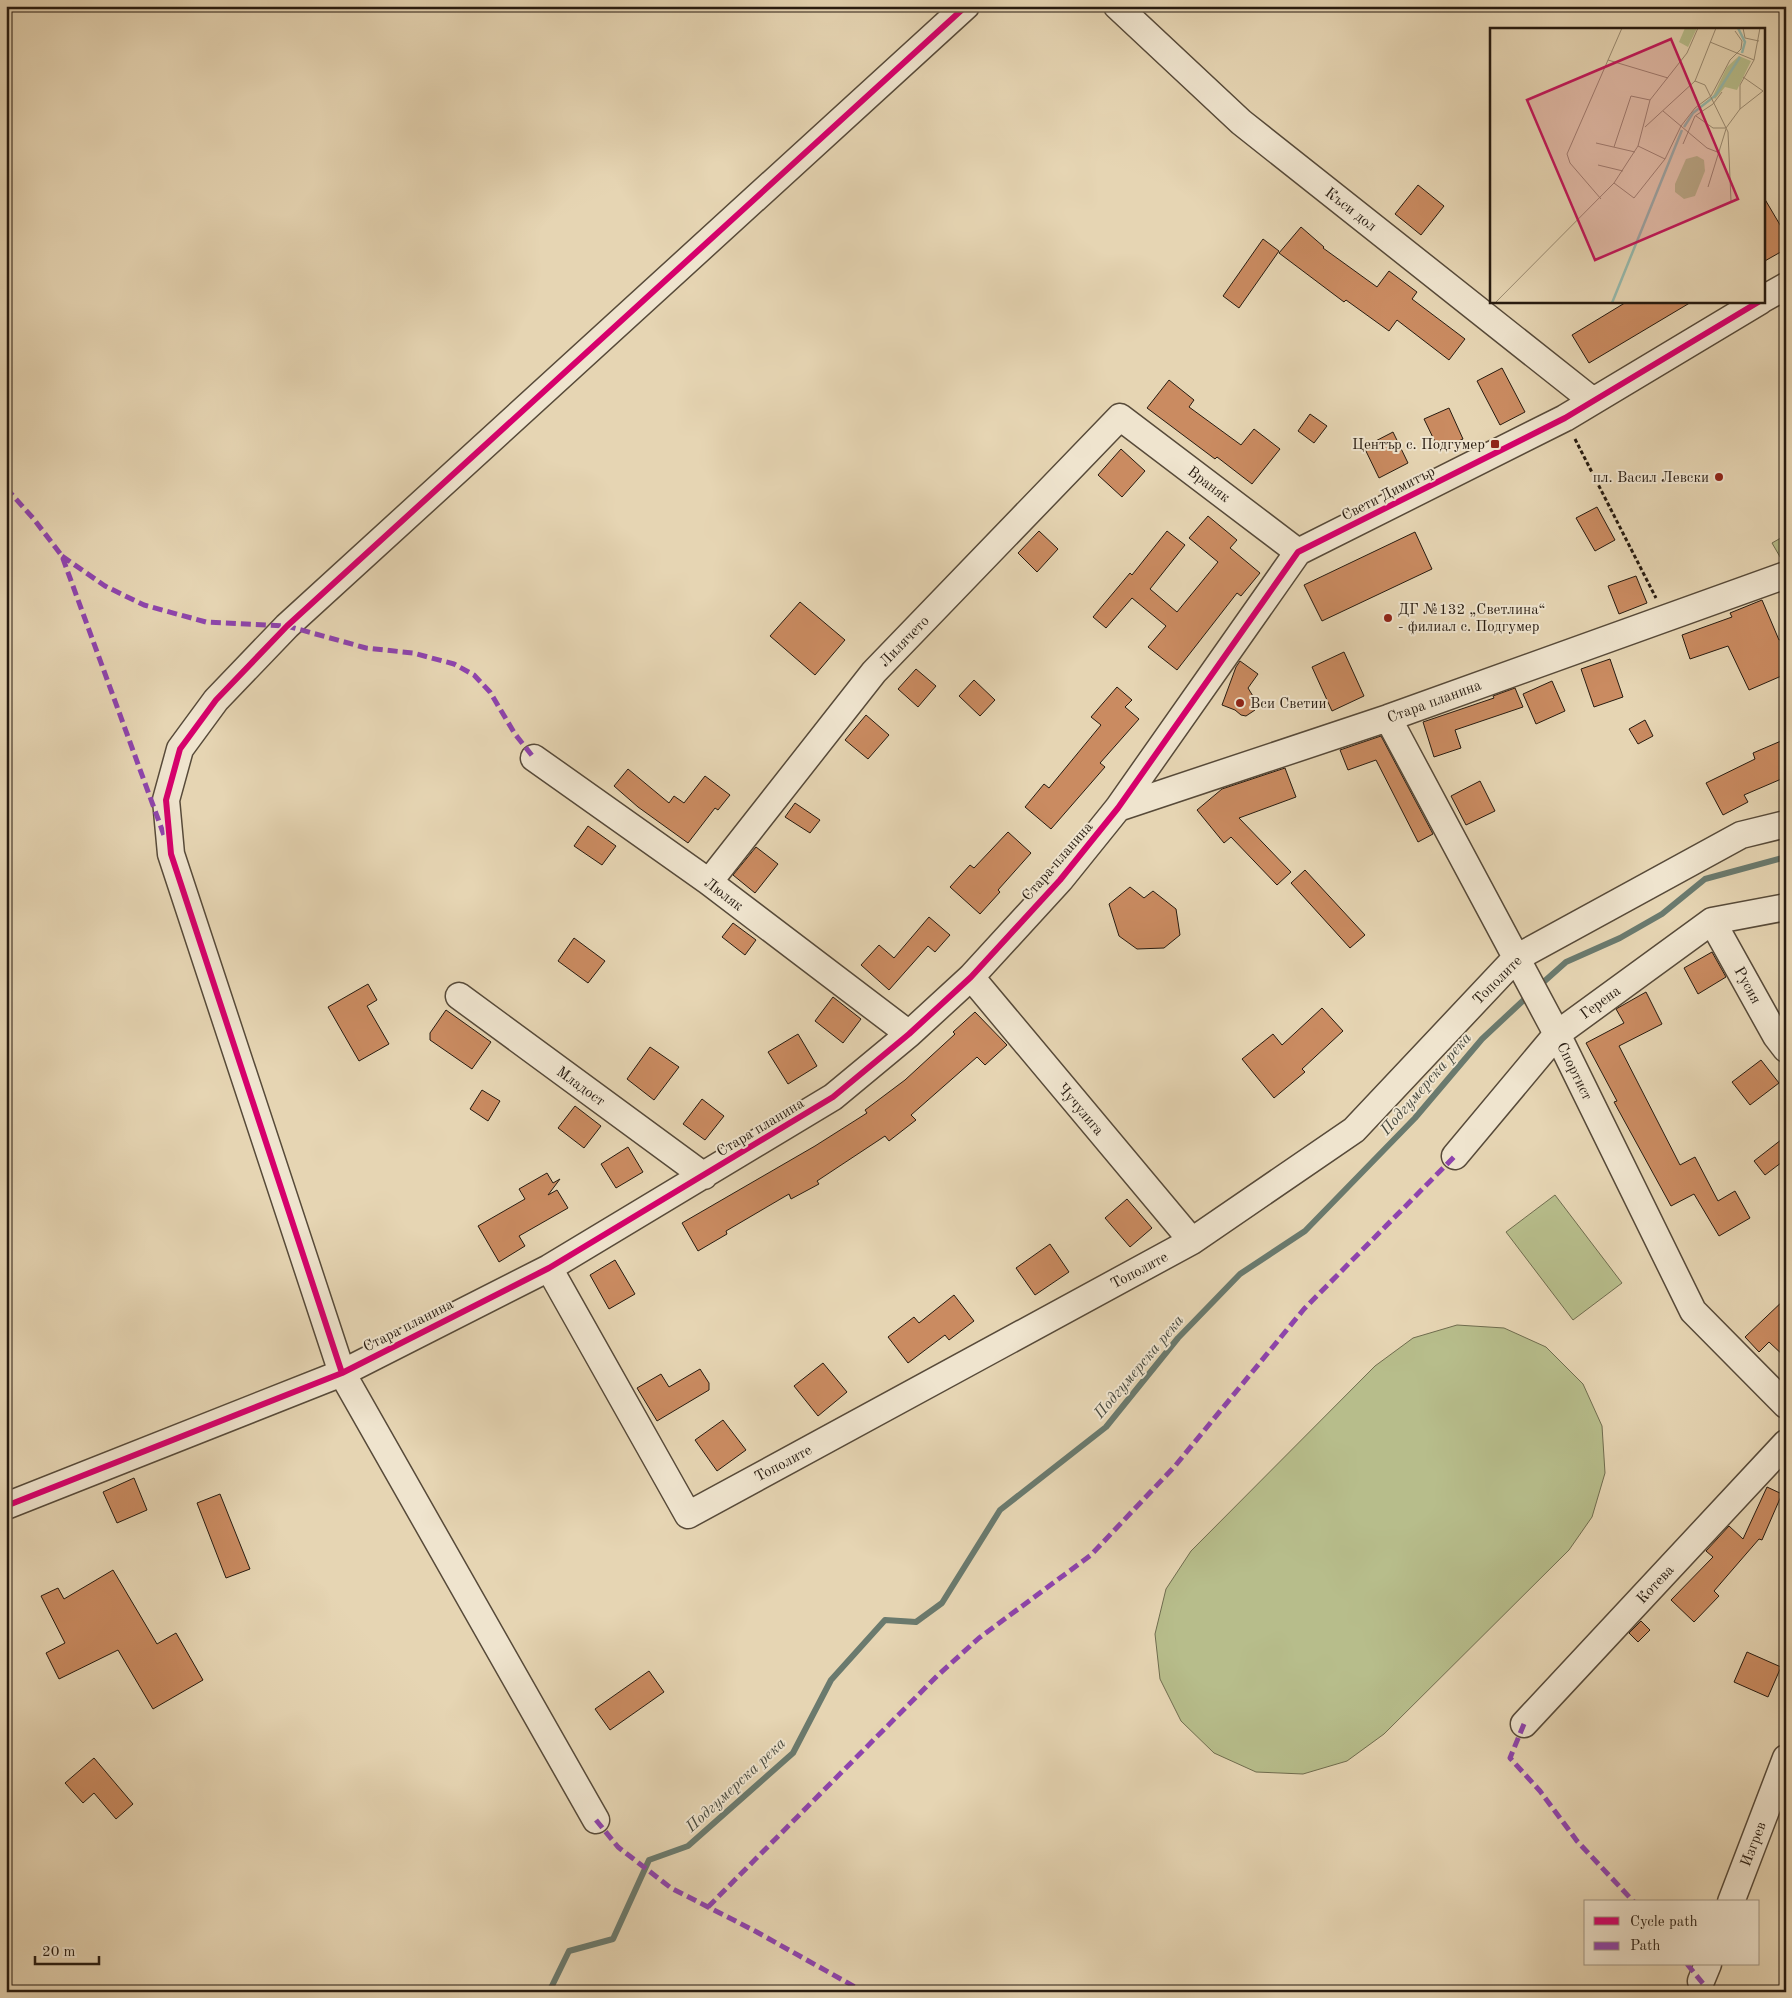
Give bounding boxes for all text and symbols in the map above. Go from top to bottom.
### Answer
inset map [1490,28,1764,302]
street label: Къси дол [1321,186,1379,235]
place label: Център с. Подгумер [1352,438,1485,453]
marker: Център с. Подгумер [1489,438,1501,450]
street label: Враняк [1184,464,1233,506]
street label: Свети Димитър [1340,464,1438,524]
place label: пл. Васил Левски [1593,471,1709,486]
marker: пл. Васил Левски [1713,471,1725,483]
place label: ДГ №132 „Светлина“ - филиал с. Подгумер [1398,603,1546,635]
marker: ДГ №132 „Светлина“ - филиал с. Подгумер [1382,612,1394,624]
street label: Лилячето [877,614,933,670]
street label: Стара планина [1385,678,1484,726]
marker: Вси Светии [1234,697,1246,709]
place label: Вси Светии [1250,697,1327,712]
street label: Стара планина [1020,819,1097,904]
street label: Люляк [701,876,746,915]
street label: Тополите [1471,954,1525,1008]
street label: Русия [1730,965,1763,1007]
street label: Герена [1578,983,1624,1023]
water label: Подгумерска река [1377,1030,1475,1139]
street label: Спортист [1553,1040,1594,1103]
street label: Младост [553,1065,607,1110]
street label: Чучулига [1054,1081,1106,1139]
street label: Стара планина [714,1096,808,1160]
street label: Тополите [1109,1250,1171,1293]
street label: Стара планина [361,1297,457,1355]
water label: Подгумерска река [1091,1312,1188,1423]
street label: Тополите [753,1443,815,1486]
street label: Котева [1635,1562,1678,1607]
water label: Подгумерска река [683,1735,790,1836]
street label: Изгрев [1739,1820,1770,1869]
legend [1584,1900,1760,1966]
text: Cycle path [1630,1915,1698,1930]
scale bar [35,1933,99,1965]
text: Path [1630,1939,1660,1954]
text: 20 m [42,1945,76,1960]

